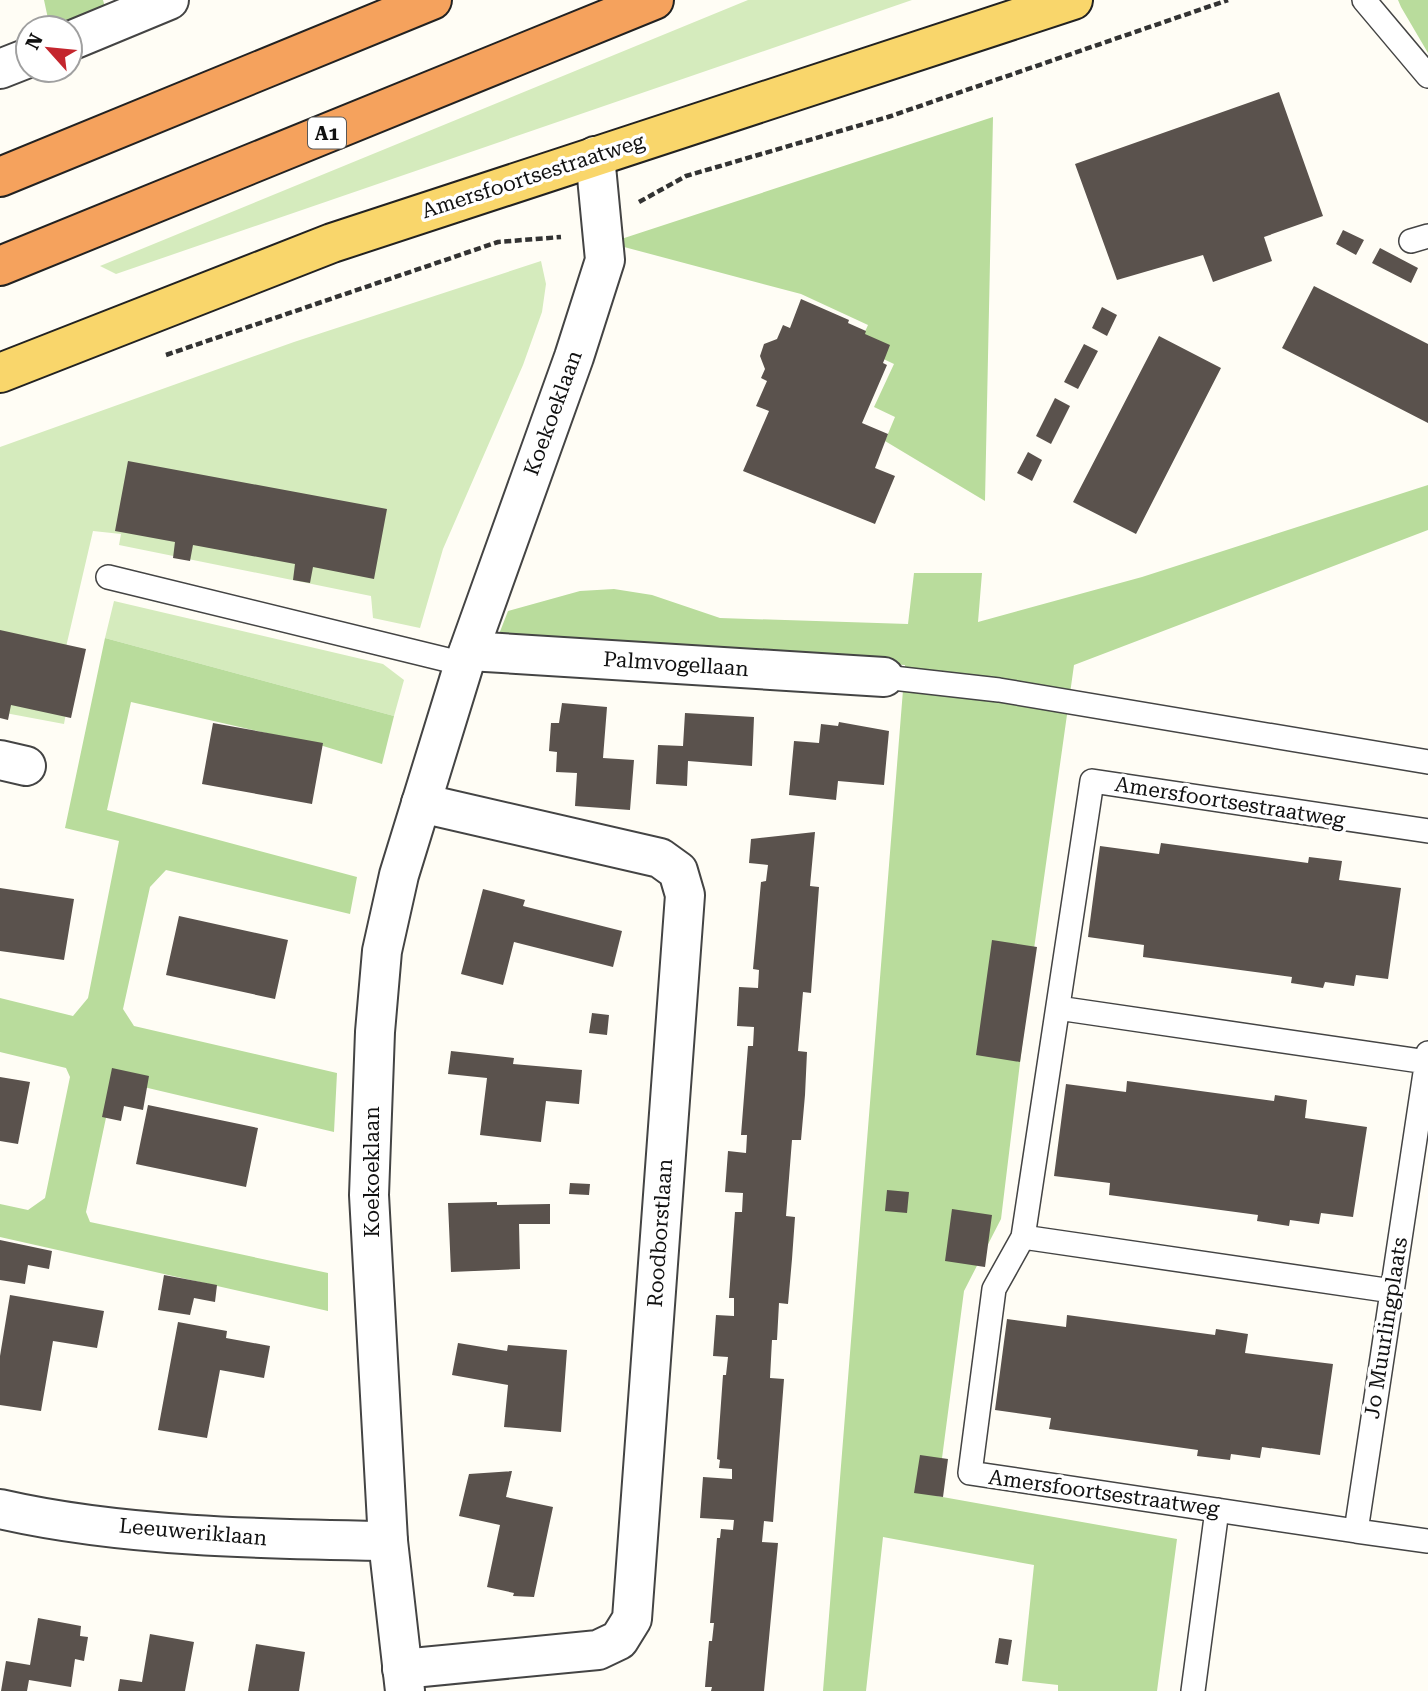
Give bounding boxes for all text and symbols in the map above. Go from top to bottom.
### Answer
north arrow [14,14,84,84]
text: N [21,29,48,53]
road number: A1 [308,118,346,148]
street label: Amersfoortsestraatweg [419,129,647,223]
street label: Koekoeklaan [519,347,587,479]
street label: Palmvogellaan [602,647,750,681]
street label: Amersfoortsestraatweg [1113,772,1347,832]
street label: Koekoeklaan [360,1106,384,1238]
street label: Roodborstlaan [643,1157,677,1308]
street label: Jo Muurlingplaats [1360,1235,1412,1421]
street label: Amersfoortsestraatweg [987,1465,1221,1521]
street label: Leeuweriklaan [118,1514,268,1550]

